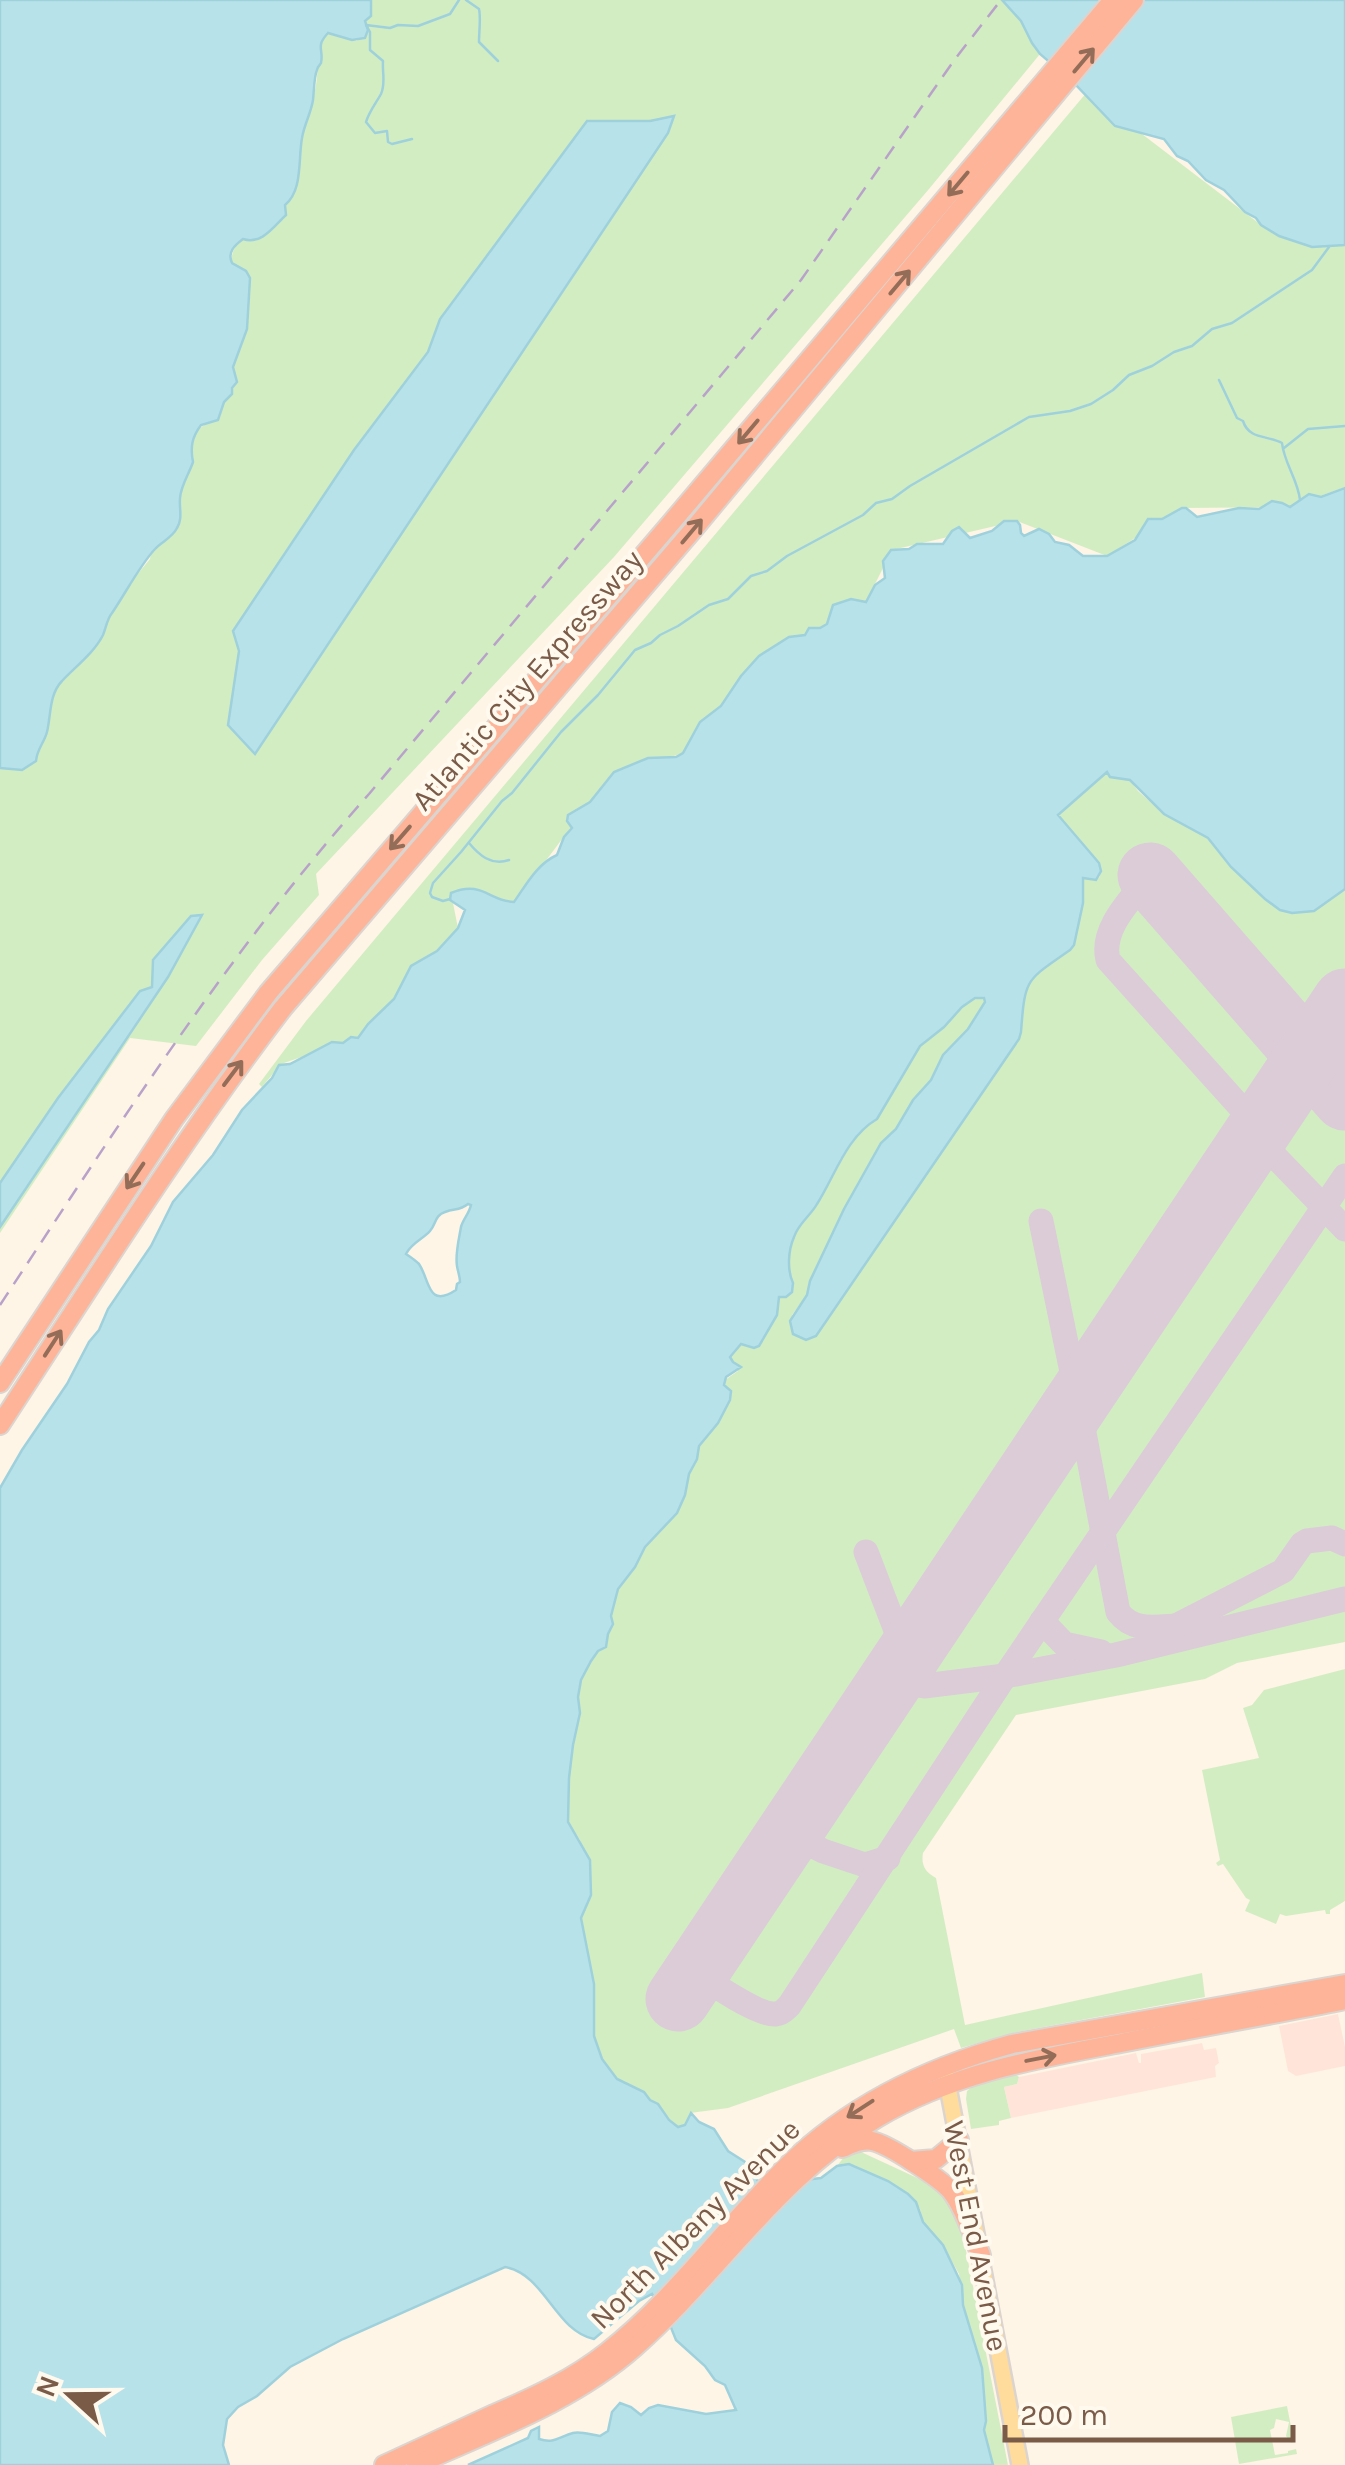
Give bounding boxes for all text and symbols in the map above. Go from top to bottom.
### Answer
one-way arrow [1073,48,1095,74]
one-way arrow [947,171,969,197]
one-way arrow [889,269,911,295]
one-way arrow [736,419,759,444]
one-way arrow [680,519,703,544]
street label: Atlantic City Expressway [404,542,650,818]
one-way arrow [388,825,411,850]
one-way arrow [223,1060,244,1087]
one-way arrow [124,1162,145,1190]
one-way arrow [42,1330,63,1358]
one-way arrow [1024,2048,1056,2067]
one-way arrow [847,2099,875,2119]
street label: North Albany Avenue [583,2112,807,2336]
street label: West End Avenue [936,2118,1016,2354]
north arrow [20,2345,120,2445]
text: N [28,2371,66,2402]
scale bar [1005,2380,1292,2442]
text: 200 m [1020,2397,1108,2433]

